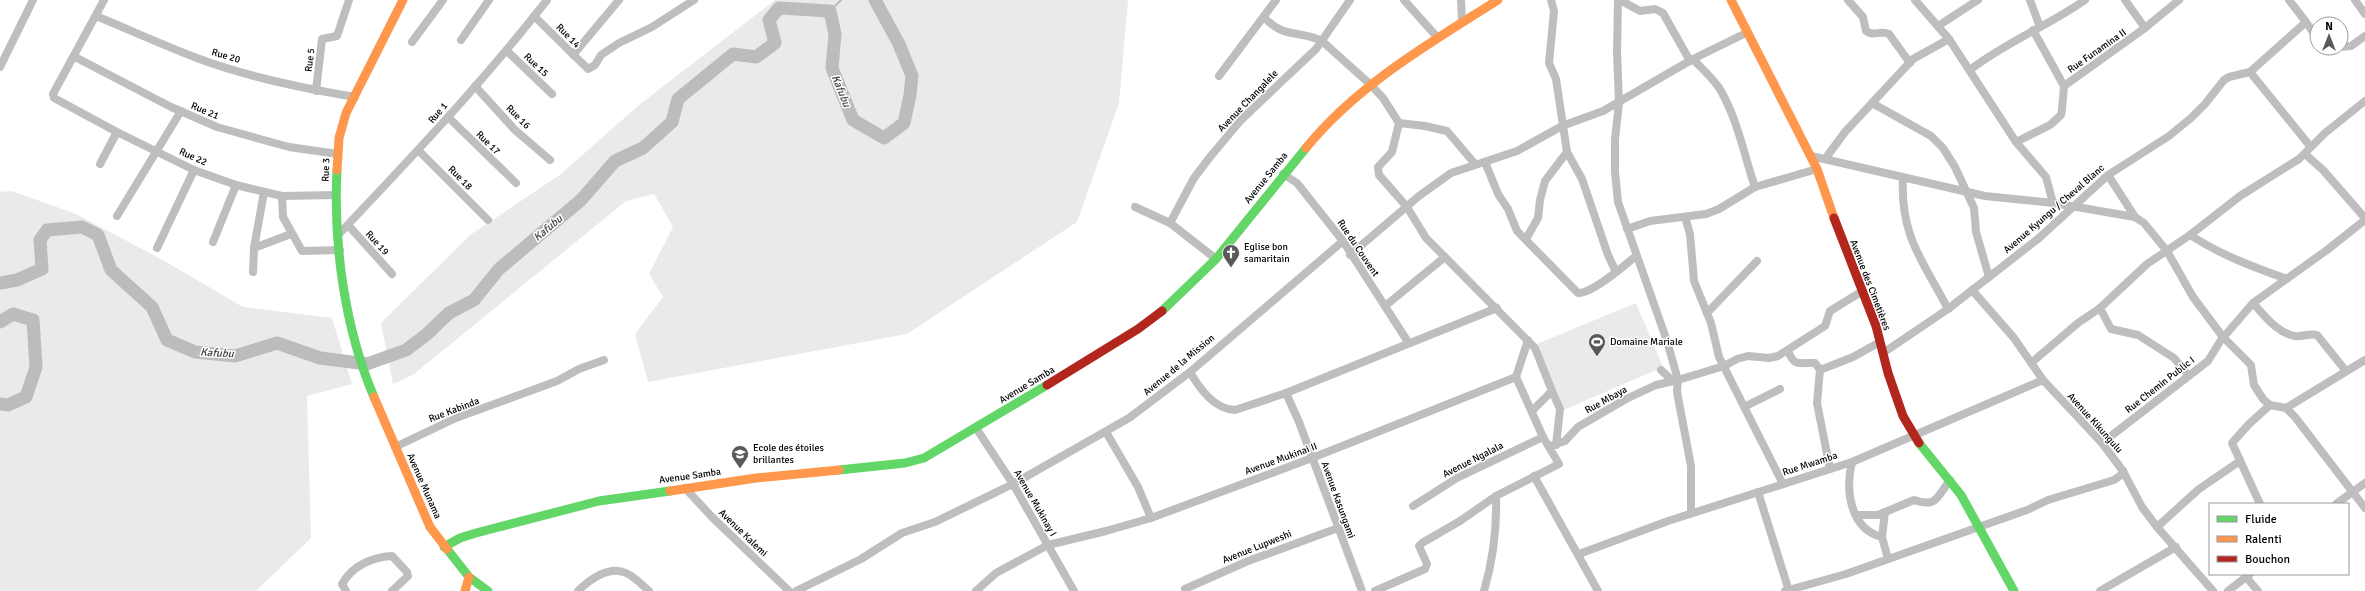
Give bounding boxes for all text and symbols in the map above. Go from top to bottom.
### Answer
north arrow [2309,16,2349,56]
text: N [2325,20,2333,33]
street label: Rue 14 [553,21,583,51]
street label: Rue Funamina II [2065,26,2129,76]
street label: Rue 20 [210,46,242,66]
street label: Rue 5 [303,47,317,73]
street label: Rue 15 [521,51,551,79]
street label: Avenue Changalele [1215,68,1281,134]
water label: Kafubu [829,73,854,110]
street label: Rue 21 [189,100,221,122]
street label: Rue 1 [426,100,450,126]
street label: Rue 16 [503,102,533,132]
street label: Rue 17 [473,129,503,157]
street label: Rue 22 [177,146,209,168]
street label: Avenue Samba [1242,150,1290,206]
street label: Rue 3 [320,158,332,182]
street label: Avenue Kyungu / Cheval Blanc [2001,162,2107,256]
street label: Rue 18 [445,163,475,193]
water label: Kafubu [531,212,566,244]
street label: Rue du Couvent [1334,217,1382,279]
street label: Rue 19 [363,228,391,258]
street label: Avenue des Cimetières [1847,238,1893,333]
place label: Eglise bon samaritain [1244,241,1290,265]
church icon: Eglise bon samaritain [1221,243,1241,268]
street label: Avenue de la Mission [1141,332,1217,398]
sports icon: Domaine Mariale [1587,332,1607,357]
place label: Domaine Mariale [1610,336,1683,348]
water label: Kafubu [200,346,235,360]
street label: Rue Chemin Public I [2123,354,2197,416]
street label: Avenue Samba [997,364,1057,406]
street label: Rue Mbaya [1583,384,1629,416]
street label: Avenue Kikungulu [2065,390,2125,456]
street label: Rue Kabinda [427,395,481,425]
street label: Avenue Mukinai II [1243,440,1319,478]
street label: Avenue Ngalala [1441,440,1505,480]
place label: Ecole des étoiles brillantes [753,442,824,466]
school or university icon: Ecole des étoiles brillantes [730,444,750,469]
street label: Rue Mwamba [1781,449,1839,479]
street label: Avenue Munama [404,451,444,521]
street label: Avenue Kasungami [1319,460,1357,540]
street label: Avenue Samba [658,466,722,486]
street label: Avenue Mukinay I [1011,468,1059,538]
legend [2209,503,2349,575]
street label: Avenue Kalemi [716,507,770,559]
text: Fluide [2245,512,2277,527]
street label: Avenue Lupweshi [1221,528,1293,566]
text: Ralenti [2245,532,2282,547]
text: Bouchon [2245,552,2290,567]

